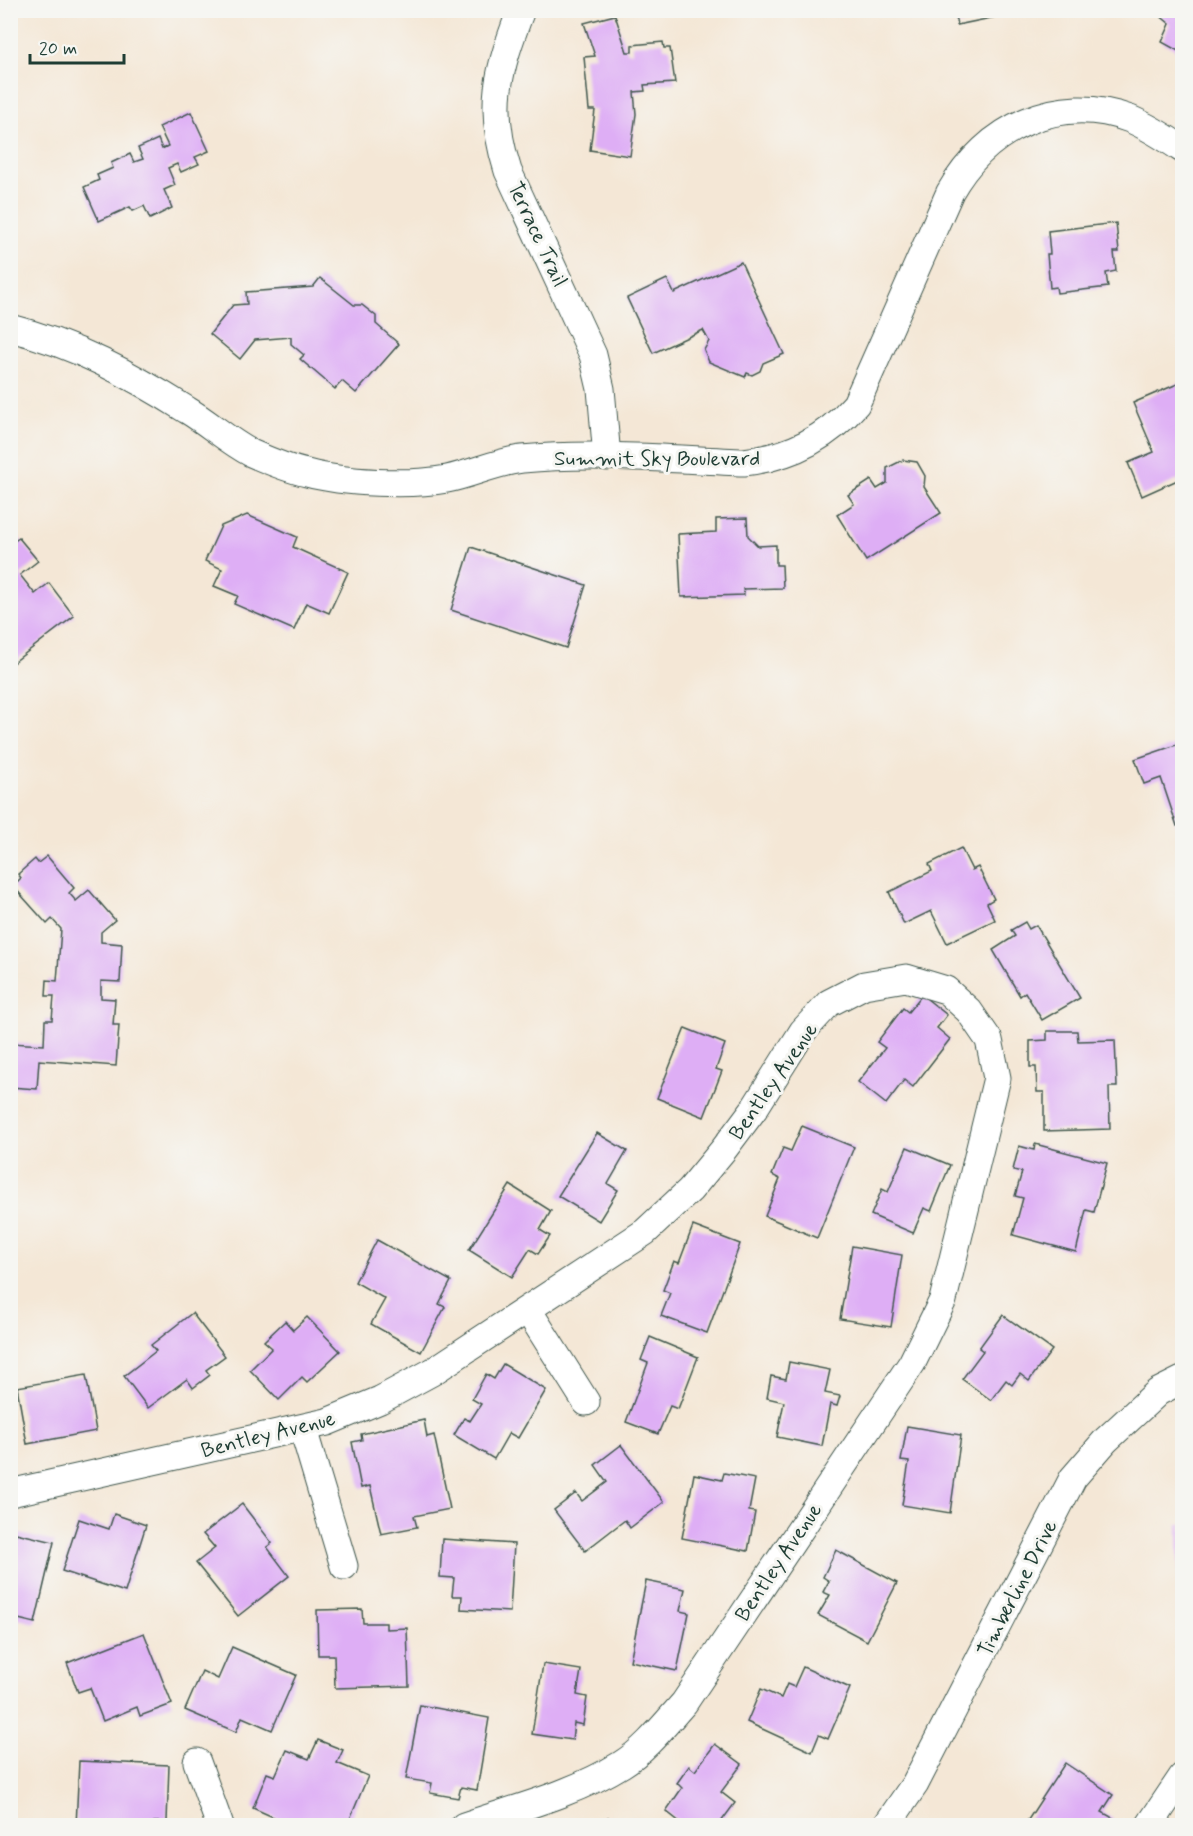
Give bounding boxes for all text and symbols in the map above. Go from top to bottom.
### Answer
scale bar [30,27,124,65]
text: 20 m [39,37,77,61]
street label: Terrace Trail [500,177,574,292]
street label: Summit Sky Boulevard [554,445,760,473]
street label: Bentley Avenue [723,1017,825,1146]
street label: Bentley Avenue [198,1405,338,1465]
street label: Bentley Avenue [729,1498,829,1627]
street label: Timberline Drive [971,1515,1064,1662]

